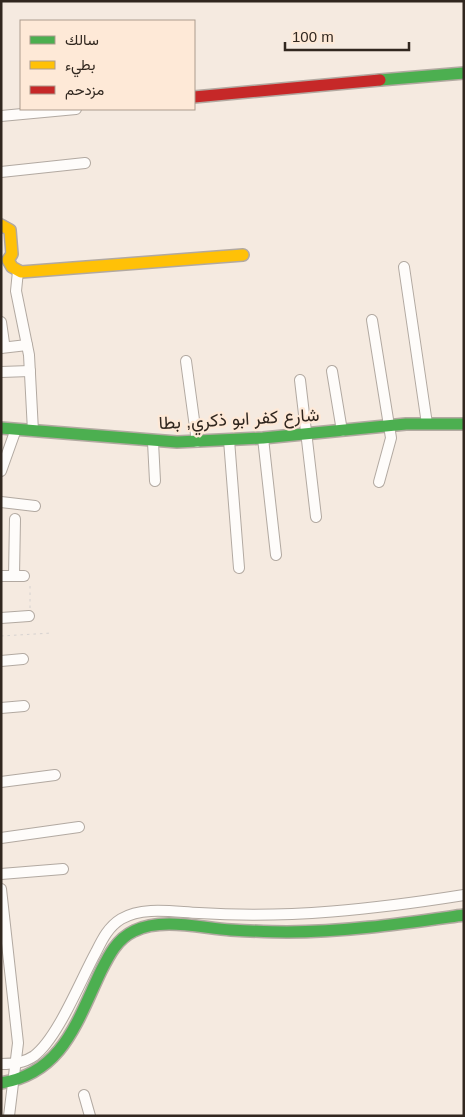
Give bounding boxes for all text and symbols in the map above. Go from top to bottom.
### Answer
legend [20,20,195,110]
scale bar [285,20,409,52]
text: 100 m [292,28,334,45]
text: سالك [65,31,99,48]
text: بطيء [65,56,95,78]
text: مزدحم [65,81,104,100]
street label: شارع كفر ابو ذكري, بطا [158,405,320,438]

